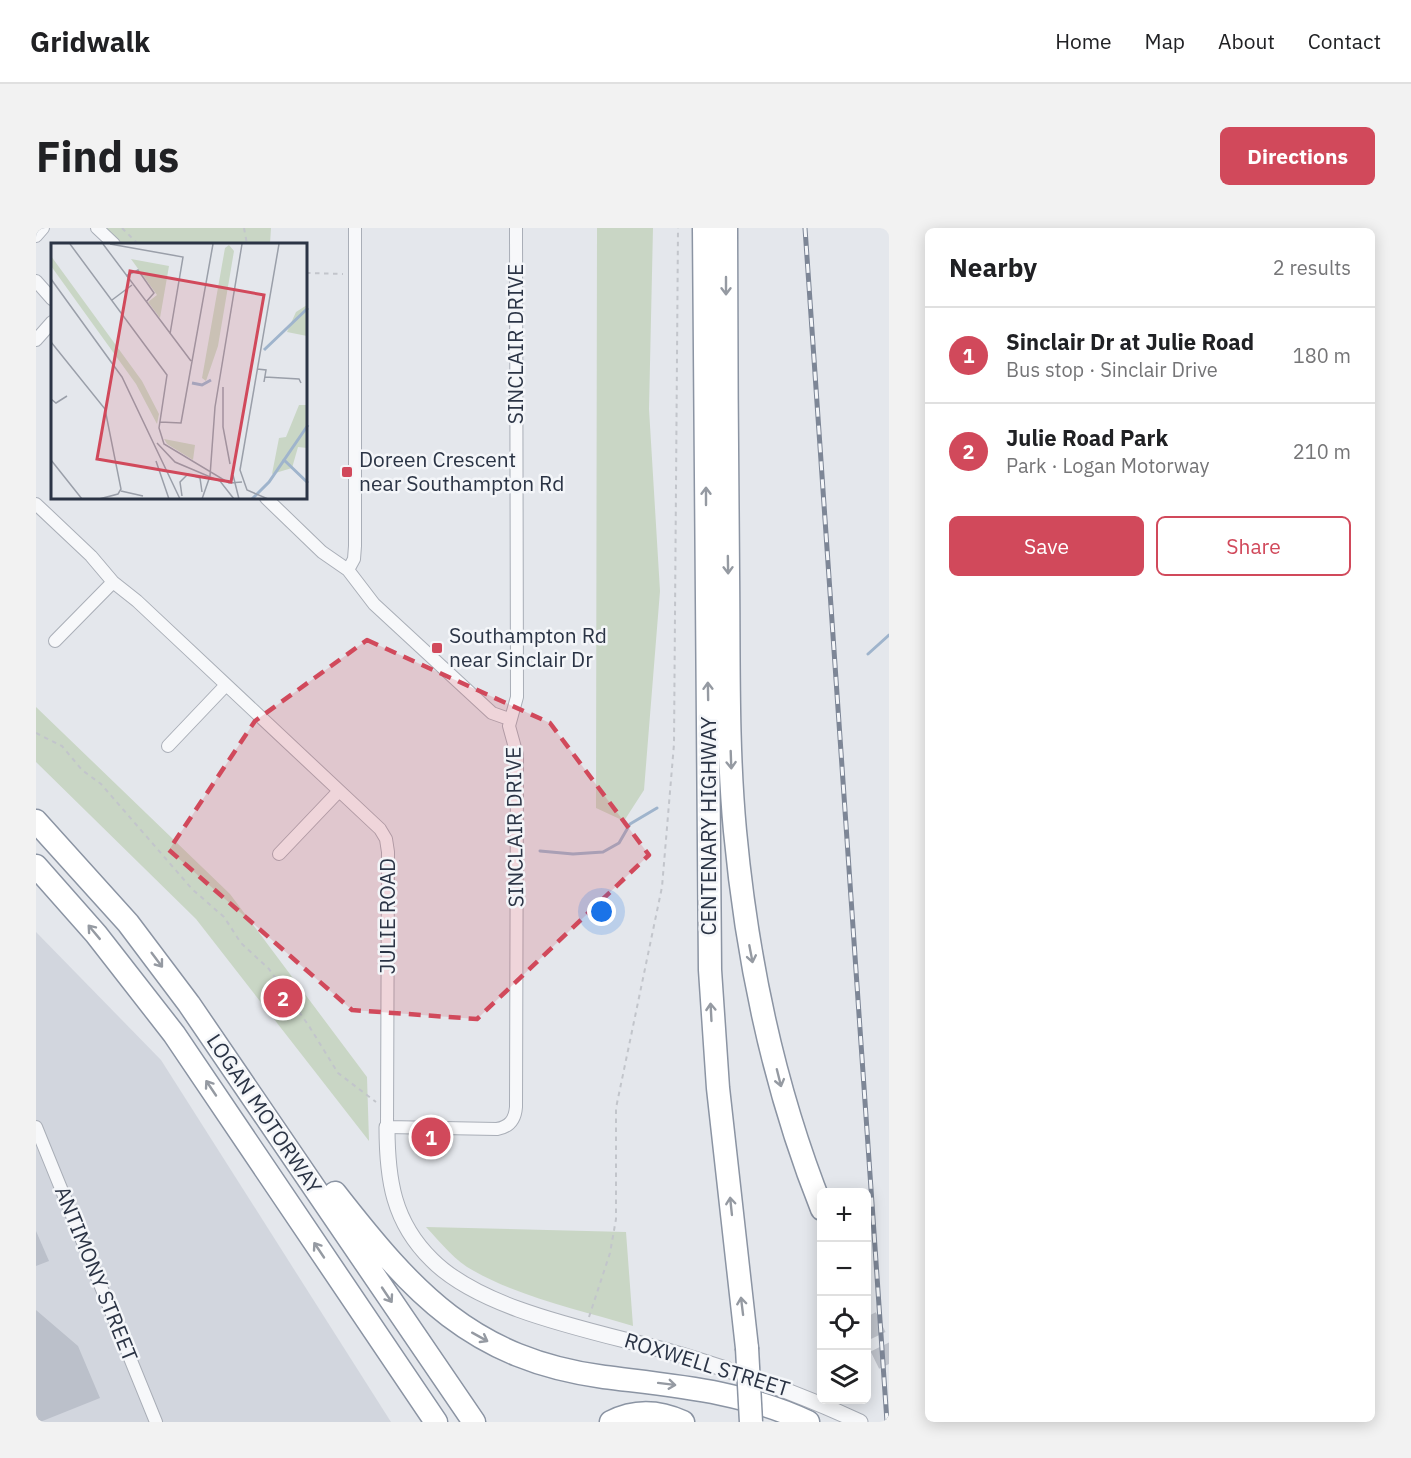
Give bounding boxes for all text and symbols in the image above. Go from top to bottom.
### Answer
text: Gridwalk [30,23,150,60]
text: Home [1055,27,1112,55]
text: Map [1145,27,1185,55]
text: About [1218,27,1275,55]
text: Contact [1308,27,1381,55]
button: Directions [1220,127,1375,185]
text: Find us [36,129,179,184]
inset map [51,243,308,500]
text: Nearby [949,250,1037,284]
text: 2 results [1273,254,1351,281]
street label: SINCLAIR DRIVE [501,264,529,424]
one-way arrow [720,276,732,296]
text: Sinclair Dr at Julie Road [1006,327,1254,356]
text: 1 [963,342,975,369]
text: 180 m [1293,342,1351,369]
text: Bus stop · Sinclair Drive [1006,356,1218,383]
text: Julie Road Park [1006,423,1168,452]
text: 2 [963,438,975,465]
text: 210 m [1293,438,1351,465]
place label: Doreen Crescent near Southampton Rd [359,445,564,497]
text: Park · Logan Motorway [1006,452,1209,479]
marker: Doreen Crescent near Southampton Rd [340,465,354,479]
one-way arrow [700,487,712,507]
button: Save [949,516,1144,576]
button: Share [1156,516,1351,576]
one-way arrow [722,555,734,575]
place label: Southampton Rd near Sinclair Dr [449,621,607,673]
marker: Southampton Rd near Sinclair Dr [430,641,444,655]
one-way arrow [702,682,714,702]
street label: CENTENARY HIGHWAY [694,716,722,935]
street label: SINCLAIR DRIVE [499,746,529,908]
one-way arrow [725,750,737,770]
street label: JULIE ROAD [373,858,401,974]
your location [587,897,616,926]
one-way arrow [87,925,101,940]
one-way arrow [746,944,757,964]
one-way arrow [150,951,163,967]
pin: 2 [264,976,302,1020]
one-way arrow [706,1002,717,1022]
street label: LOGAN MOTORWAY [201,1028,329,1199]
one-way arrow [774,1069,786,1088]
one-way arrow [205,1080,217,1096]
pin: 1 [412,1114,450,1160]
street label: ANTIMONY STREET [49,1182,145,1365]
map controls [817,1188,871,1404]
button: + [817,1188,871,1242]
one-way arrow [725,1197,736,1216]
one-way arrow [313,1242,325,1259]
button: − [817,1242,871,1296]
one-way arrow [381,1286,393,1303]
button: locate [817,1296,871,1350]
one-way arrow [737,1297,748,1316]
street label: ROXWELL STREET [621,1326,793,1403]
one-way arrow [470,1332,488,1343]
button: layers [817,1350,871,1404]
one-way arrow [656,1379,676,1390]

